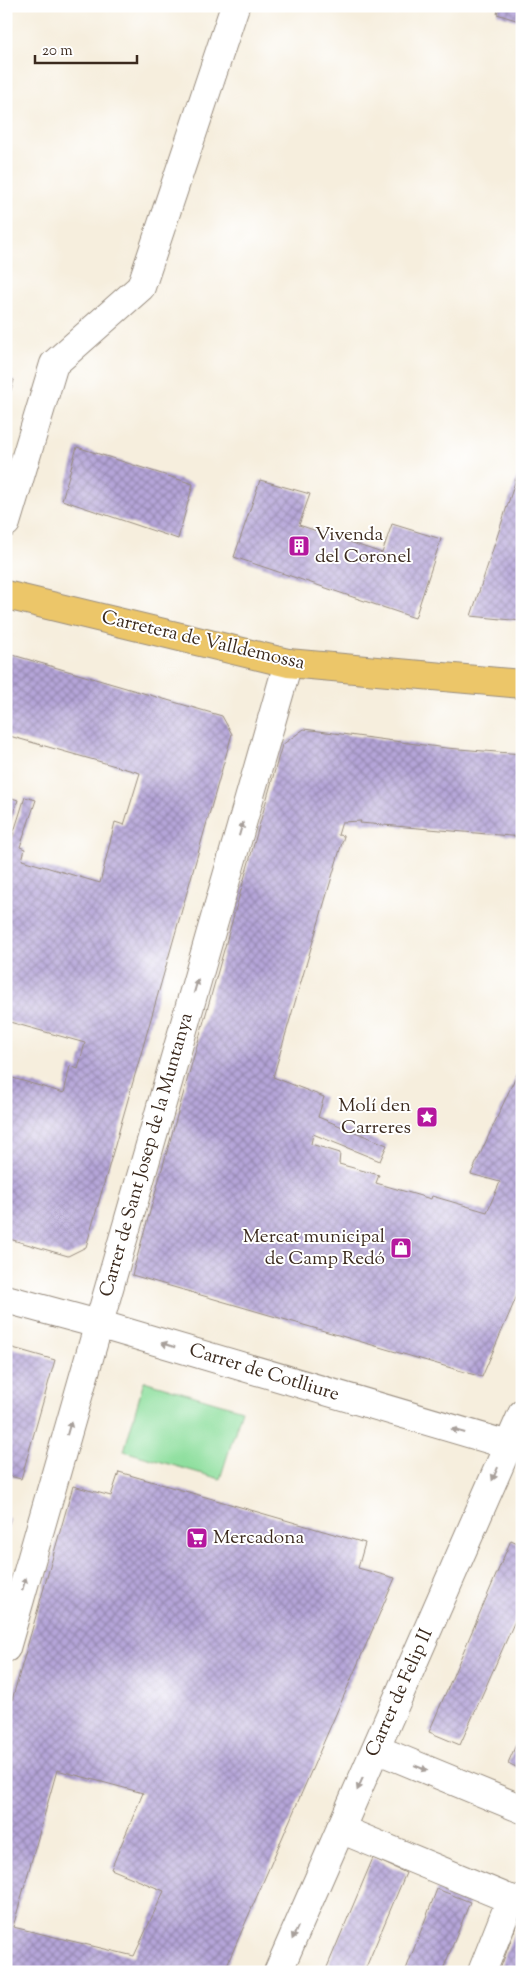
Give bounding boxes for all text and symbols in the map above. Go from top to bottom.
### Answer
scale bar [35,32,138,64]
text: 20 m [42,41,73,62]
place label: Vivenda del Coronel [315,522,411,571]
building icon: Vivenda del Coronel [287,534,311,558]
street label: Carretera de Valldemossa [99,604,307,678]
one-way arrow [237,822,245,837]
one-way arrow [192,978,200,993]
street label: Carrer de Sant Josep de la Muntanya [93,1010,201,1300]
place label: Molí den Carreres [338,1093,411,1142]
place icon: Molí den Carreres [415,1105,439,1129]
place label: Mercat municipal de Camp Redó [243,1224,385,1273]
shop icon: Mercat municipal de Camp Redó [389,1236,413,1260]
street label: Carrer de Cotlliure [186,1337,343,1409]
one-way arrow [161,1340,176,1348]
one-way arrow [65,1420,73,1435]
one-way arrow [450,1426,465,1434]
one-way arrow [491,1467,499,1481]
place label: Mercadona [213,1525,304,1552]
supermarket icon: Mercadona [185,1526,209,1550]
one-way arrow [21,1576,29,1591]
street label: Carrer de Felip II [360,1625,440,1761]
one-way arrow [414,1764,428,1772]
one-way arrow [356,1777,364,1791]
one-way arrow [291,1926,299,1940]

